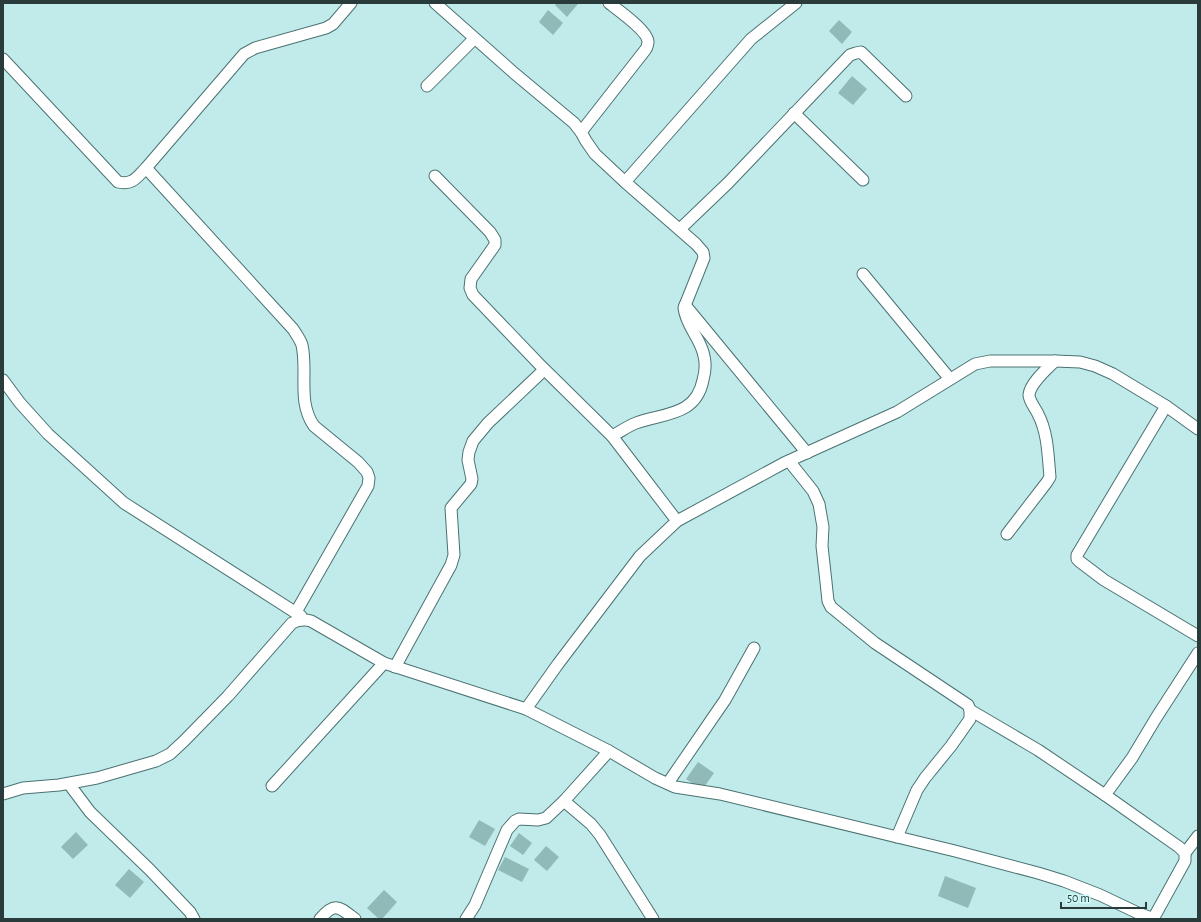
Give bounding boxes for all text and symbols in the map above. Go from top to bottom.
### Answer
scale bar [1061,884,1146,910]
text: 50 m [1067,892,1090,904]

